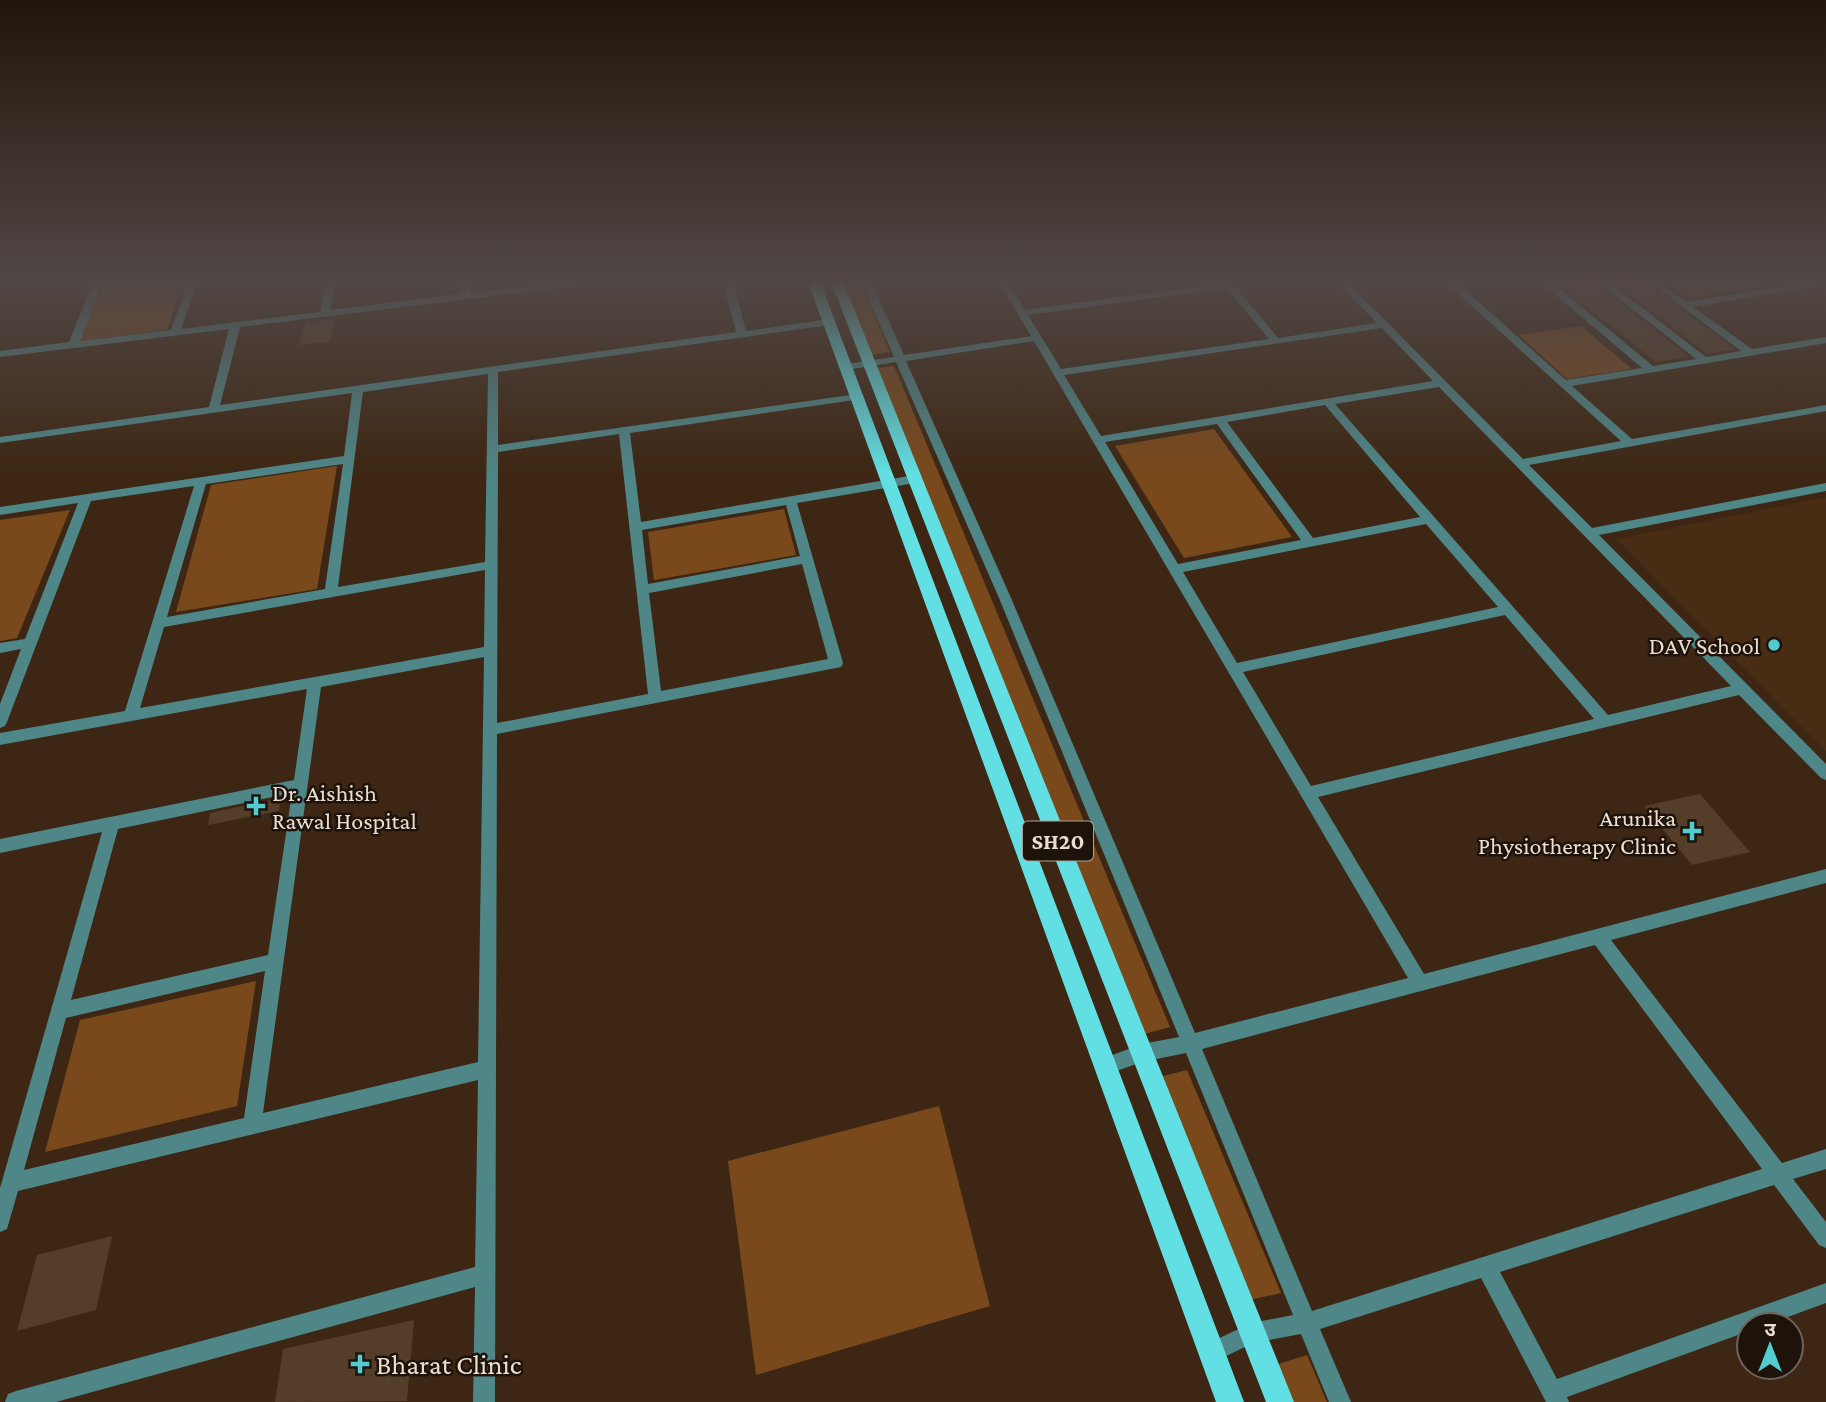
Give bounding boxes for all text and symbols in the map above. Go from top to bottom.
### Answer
place label: DAV School [1649,632,1760,659]
marker: DAV School [1766,637,1782,653]
place label: Dr. Aishish Rawal Hospital [272,779,417,834]
marker: Dr. Aishish Rawal Hospital [246,796,266,816]
place label: Arunika Physiotherapy Clinic [1478,804,1676,859]
road number: SH20 [1023,821,1093,860]
marker: Arunika Physiotherapy Clinic [1682,821,1702,841]
north arrow [1735,1311,1805,1381]
text: उ [1764,1319,1776,1340]
place label: Bharat Clinic [376,1349,522,1380]
marker: Bharat Clinic [350,1354,370,1374]

